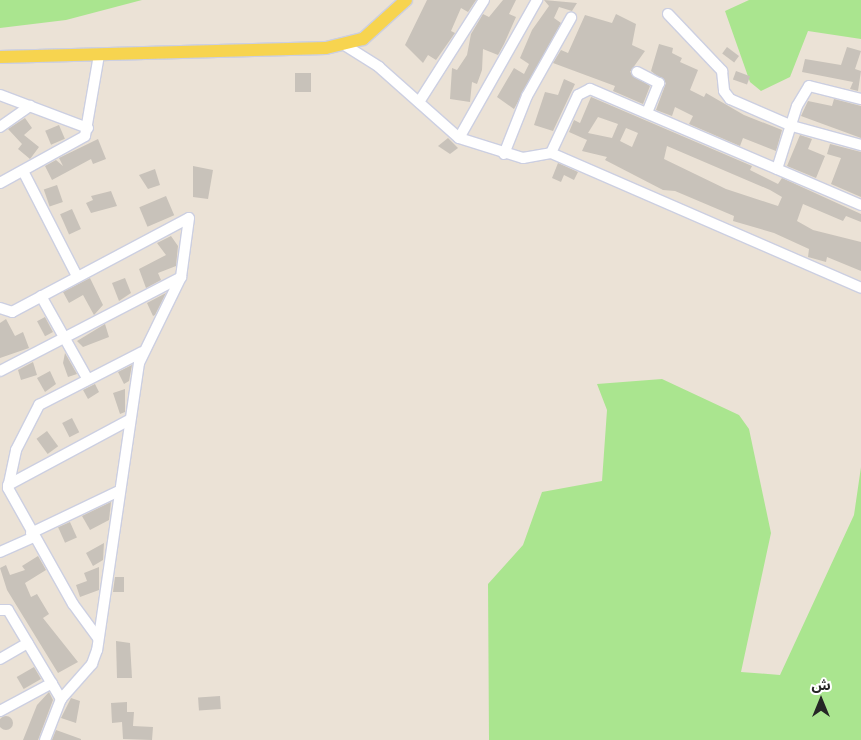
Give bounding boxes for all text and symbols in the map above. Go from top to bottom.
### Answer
north arrow [796,675,846,725]
text: ش [811,676,831,694]

